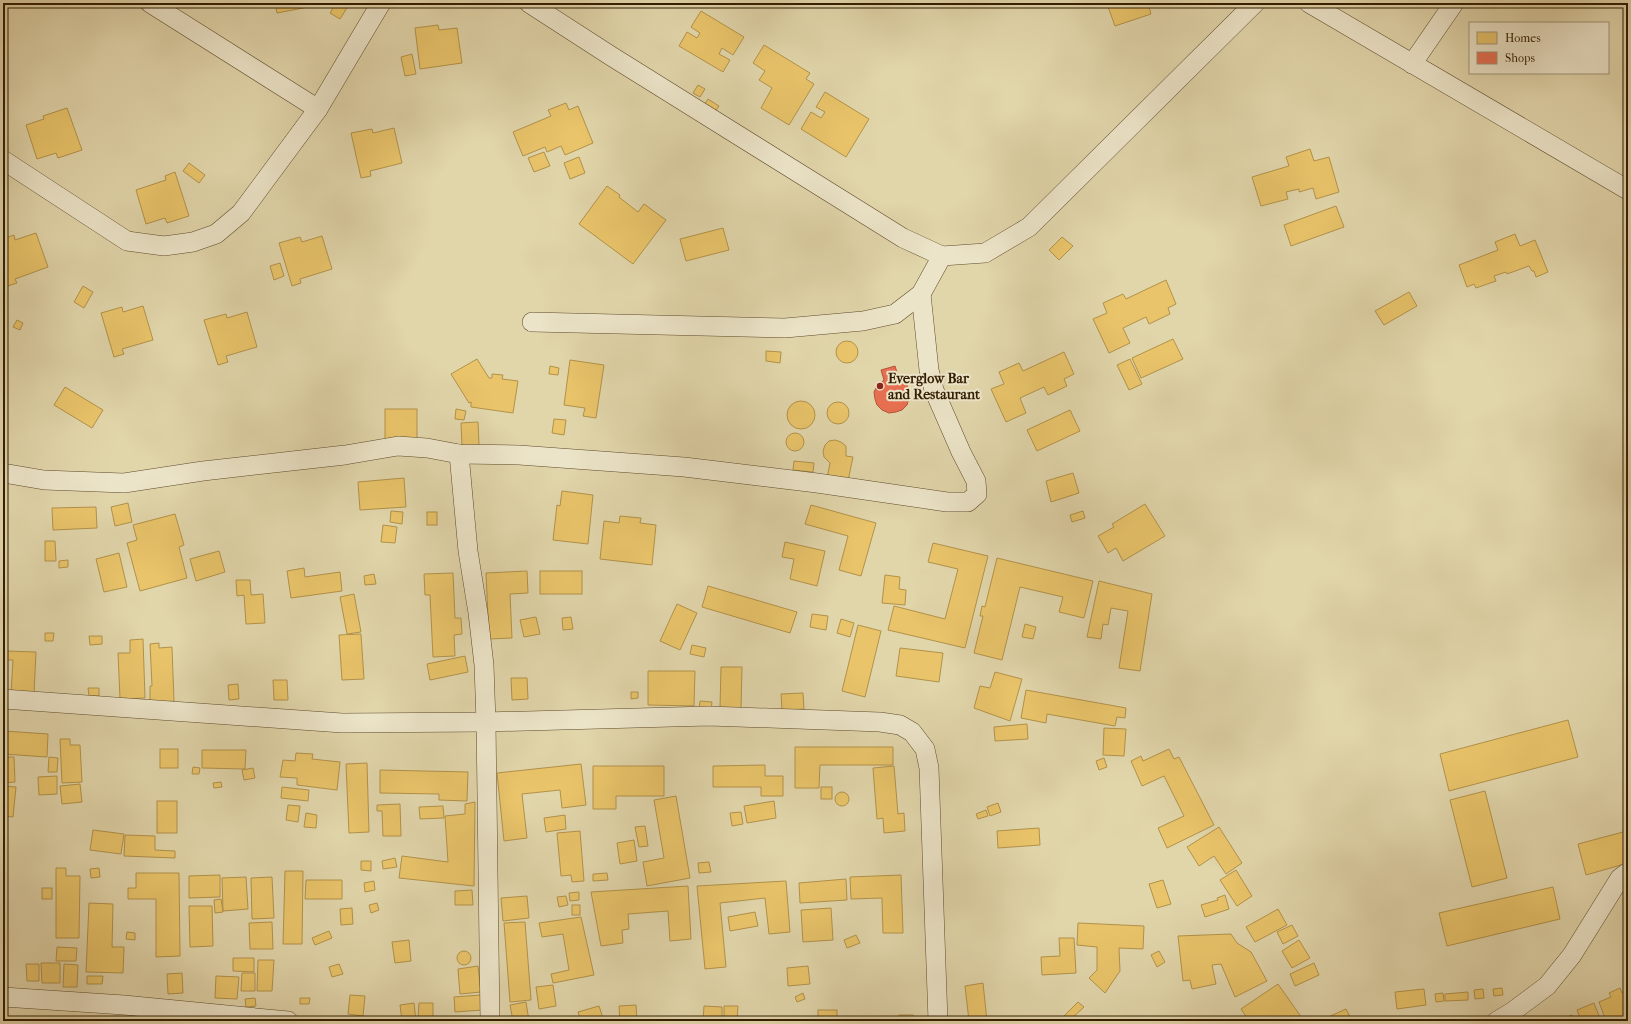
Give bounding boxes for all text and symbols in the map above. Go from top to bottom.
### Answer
legend [1469,22,1609,74]
text: Homes [1505,31,1541,45]
text: Shops [1505,51,1535,65]
place label: Everglow Bar and Restaurant [888,370,981,403]
marker: Everglow Bar and Restaurant [875,381,885,391]

